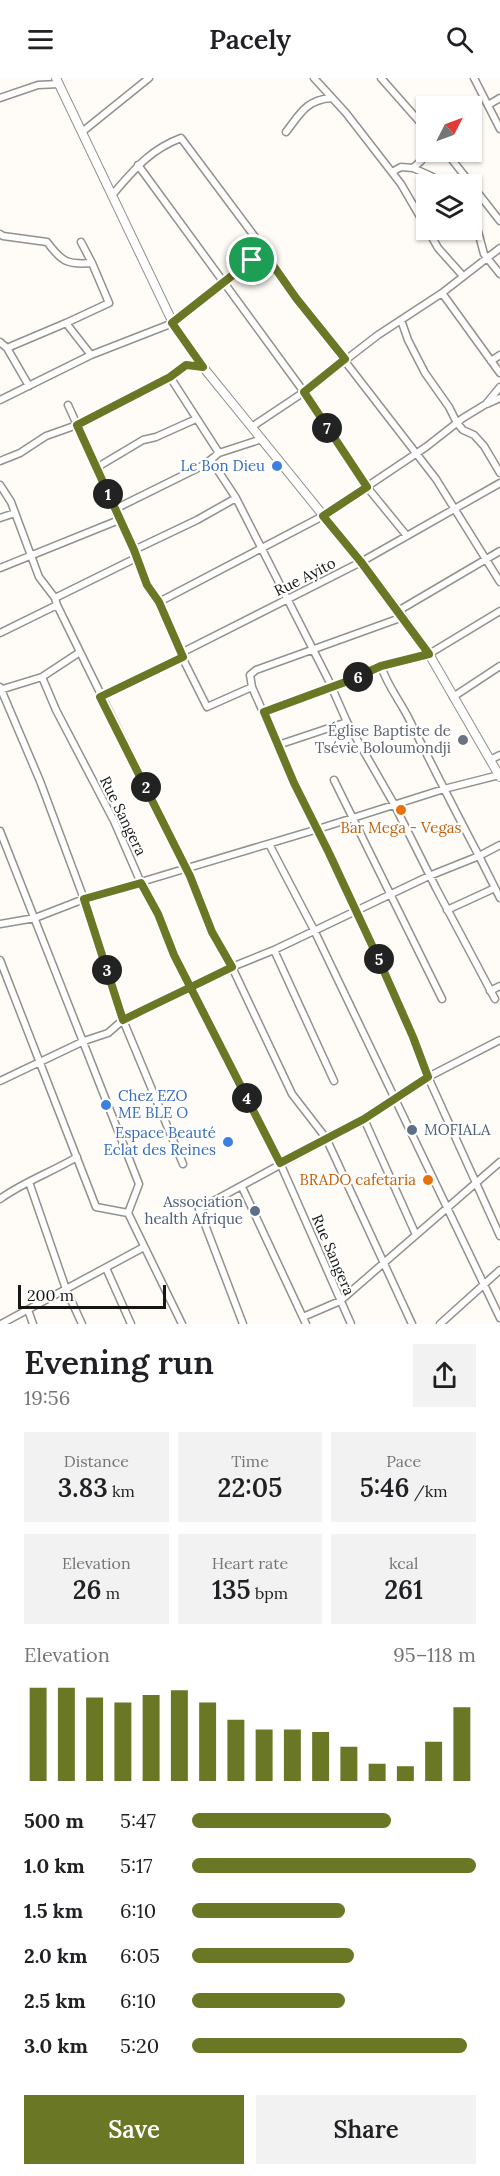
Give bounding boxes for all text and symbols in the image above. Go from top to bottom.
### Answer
text: Pacely [209,22,291,56]
icon: menu [24,23,57,56]
icon: search [443,23,476,56]
north arrow [416,96,482,162]
map controls [416,96,482,240]
button: layers [416,174,482,240]
pin [226,234,277,285]
icon: arrive [235,243,268,276]
pin: 7 [312,413,342,443]
text: 7 [323,418,331,438]
place label: Le Bon Dieu [181,456,265,475]
marker: Le Bon Dieu [270,459,284,473]
pin: 1 [93,479,123,509]
text: 1 [105,484,111,504]
street label: Rue Ayito [271,553,339,600]
pin: 6 [343,662,373,692]
text: 6 [353,667,363,687]
place label: Église Baptiste de Tsévie Boloumondji [315,721,451,757]
marker: Église Baptiste de Tsévie Boloumondji [456,733,470,747]
pin: 2 [131,772,161,802]
street label: Rue Sangera [96,773,151,859]
text: 2 [142,777,150,797]
marker: Bar Mega - Vegas [394,803,408,817]
place label: Bar Mega - Vegas [341,818,461,837]
pin: 5 [364,944,394,974]
text: 5 [375,949,383,969]
pin: 3 [92,955,122,985]
text: 3 [103,960,111,980]
pin: 4 [232,1083,262,1113]
place label: Chez EZO ME BLE O [118,1086,188,1122]
text: 4 [243,1088,251,1108]
marker: Chez EZO ME BLE O [99,1098,113,1112]
place label: MOFIALA [424,1120,491,1139]
place label: Espace Beauté Eclat des Reines [103,1123,216,1159]
marker: MOFIALA [405,1123,419,1137]
marker: Espace Beauté Eclat des Reines [221,1135,235,1149]
place label: BRADO cafetaria [300,1170,416,1189]
marker: BRADO cafetaria [421,1173,435,1187]
place label: Association health Afrique [144,1192,243,1228]
marker: Association health Afrique [248,1204,262,1218]
street label: Rue Sangera [308,1211,359,1298]
scale bar [18,1282,166,1310]
text: 200 m [27,1285,74,1305]
text: Evening run [24,1341,214,1383]
button: share [413,1344,476,1407]
text: 19:56 [24,1385,70,1410]
text: Distance [64,1451,129,1471]
text: Time [231,1451,269,1471]
text: Pace [386,1451,421,1471]
text: 3.83 [58,1471,108,1504]
text: 22:05 [218,1471,282,1504]
text: 5:46 [360,1471,409,1504]
text: km [108,1481,135,1501]
text: /km [409,1481,448,1501]
text: Elevation [62,1553,131,1573]
text: Heart rate [212,1553,288,1573]
text: kcal [389,1553,418,1573]
text: 26 [73,1573,102,1606]
text: 135 [212,1573,251,1606]
text: 261 [384,1573,423,1606]
text: m [102,1583,120,1603]
text: bpm [251,1583,288,1603]
text: Elevation [24,1642,110,1667]
text: 95–118 m [393,1642,476,1667]
text: 500 m [24,1808,84,1833]
text: 5:47 [120,1808,156,1833]
text: 1.0 km [24,1853,85,1878]
text: 5:17 [120,1853,152,1878]
text: 1.5 km [24,1898,83,1923]
text: 6:10 [120,1898,156,1923]
text: 2.0 km [24,1943,87,1968]
text: 6:05 [120,1943,160,1968]
text: 2.5 km [24,1988,86,2013]
text: 6:10 [120,1988,156,2013]
text: 3.0 km [24,2033,88,2058]
text: 5:20 [120,2033,159,2058]
button: Save [24,2095,244,2164]
button: Share [256,2095,476,2164]

